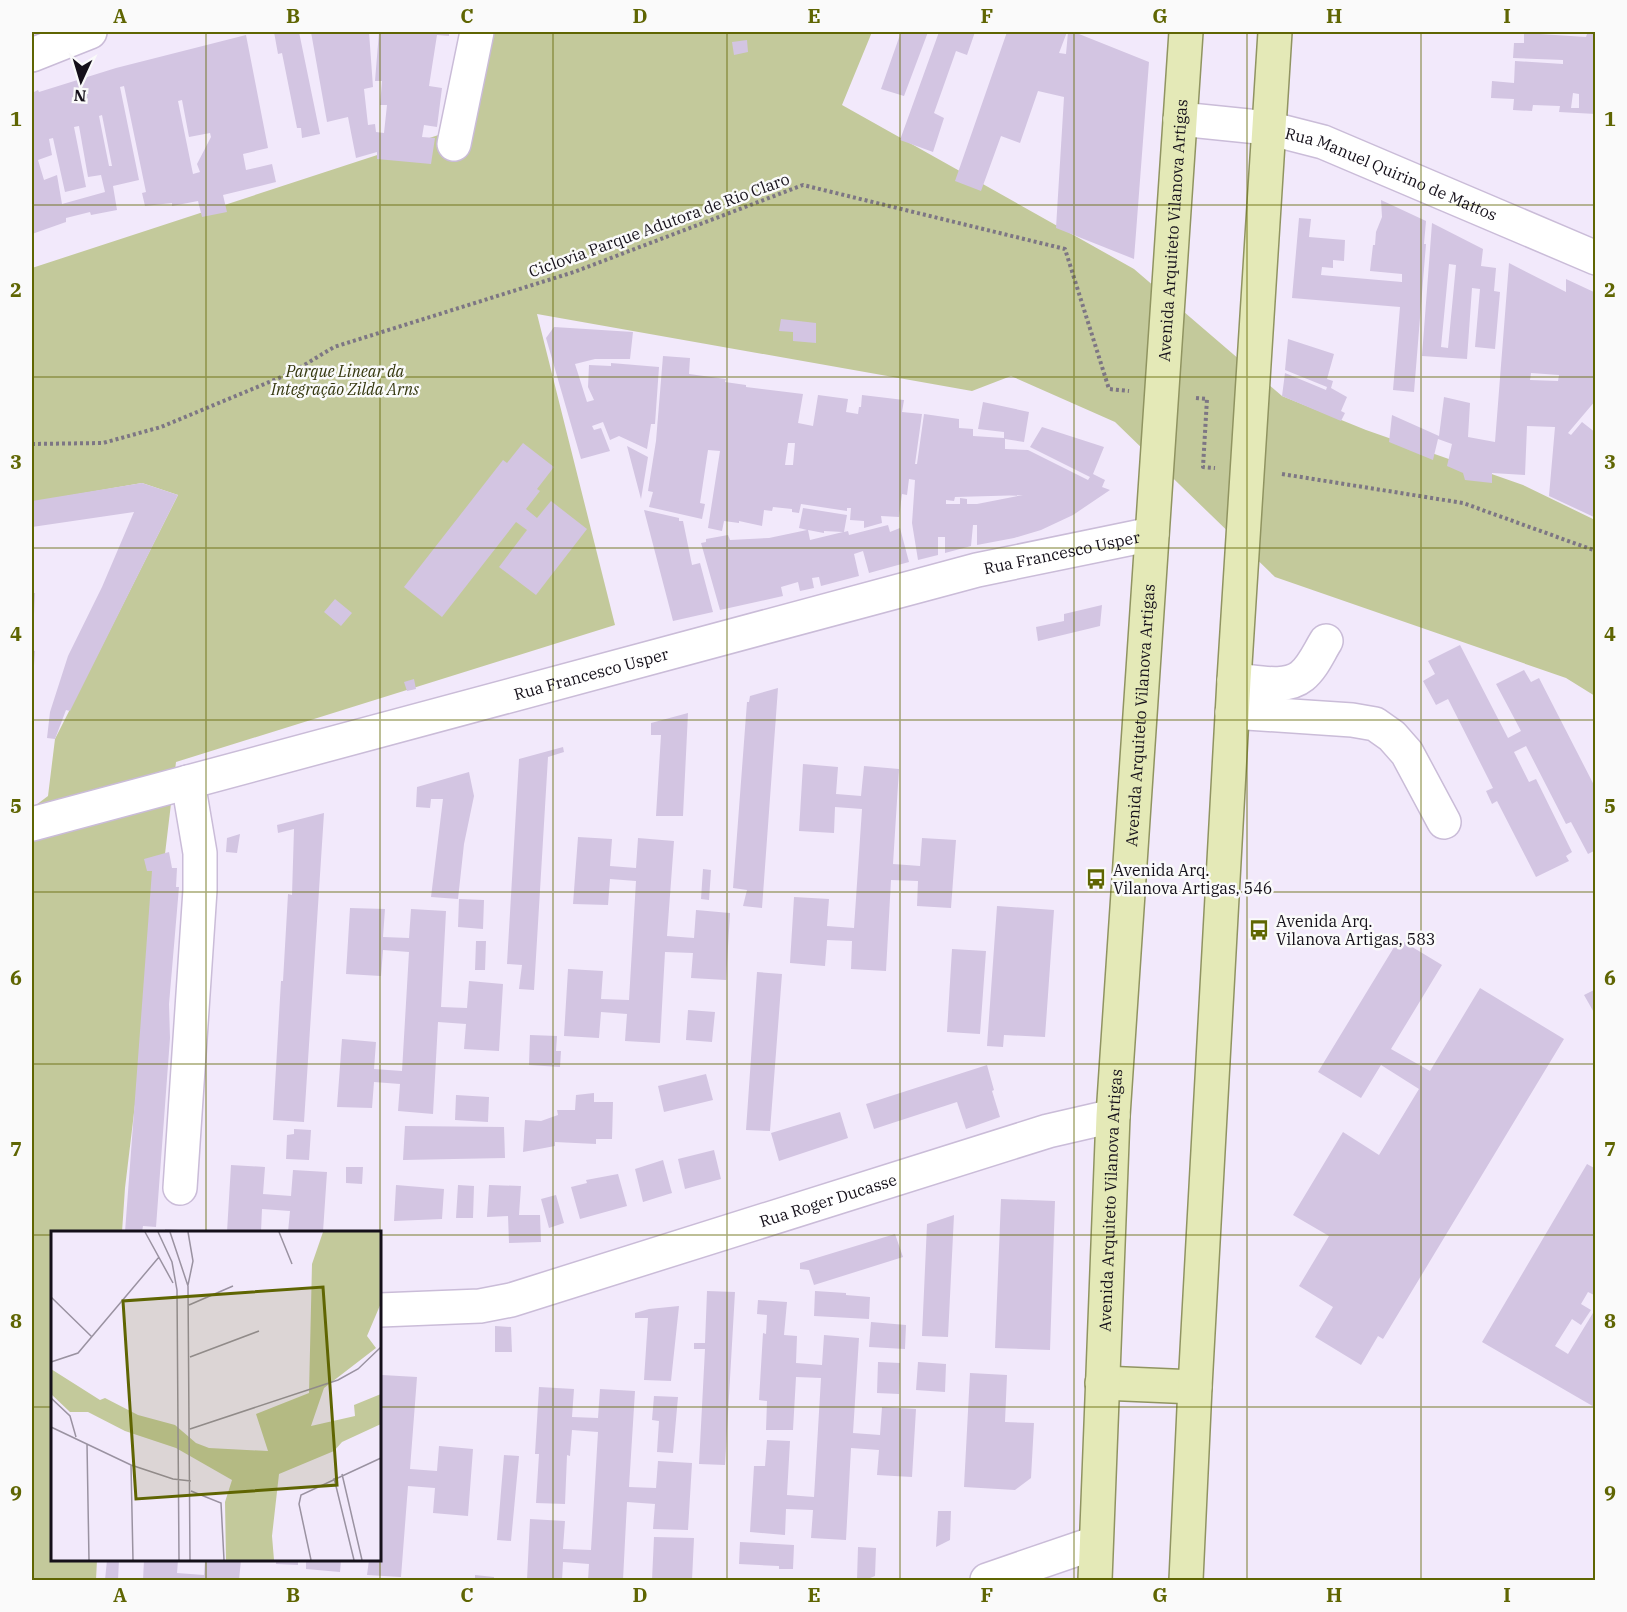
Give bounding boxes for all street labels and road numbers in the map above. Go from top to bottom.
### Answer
street label: Avenida Arquiteto Vilanova Artigas [1154,98,1191,362]
street label: Rua Manuel Quirino de Mattos [1283,123,1500,225]
street label: Ciclovia Parque Adutora de Rio Claro [526,168,792,282]
street label: Rua Francesco Usper [982,527,1142,578]
street label: Avenida Arquiteto Vilanova Artigas [1121,583,1159,847]
street label: Rua Francesco Usper [512,643,671,704]
street label: Avenida Arquiteto Vilanova Artigas [1095,1068,1126,1332]
street label: Rua Roger Ducasse [757,1169,899,1231]

